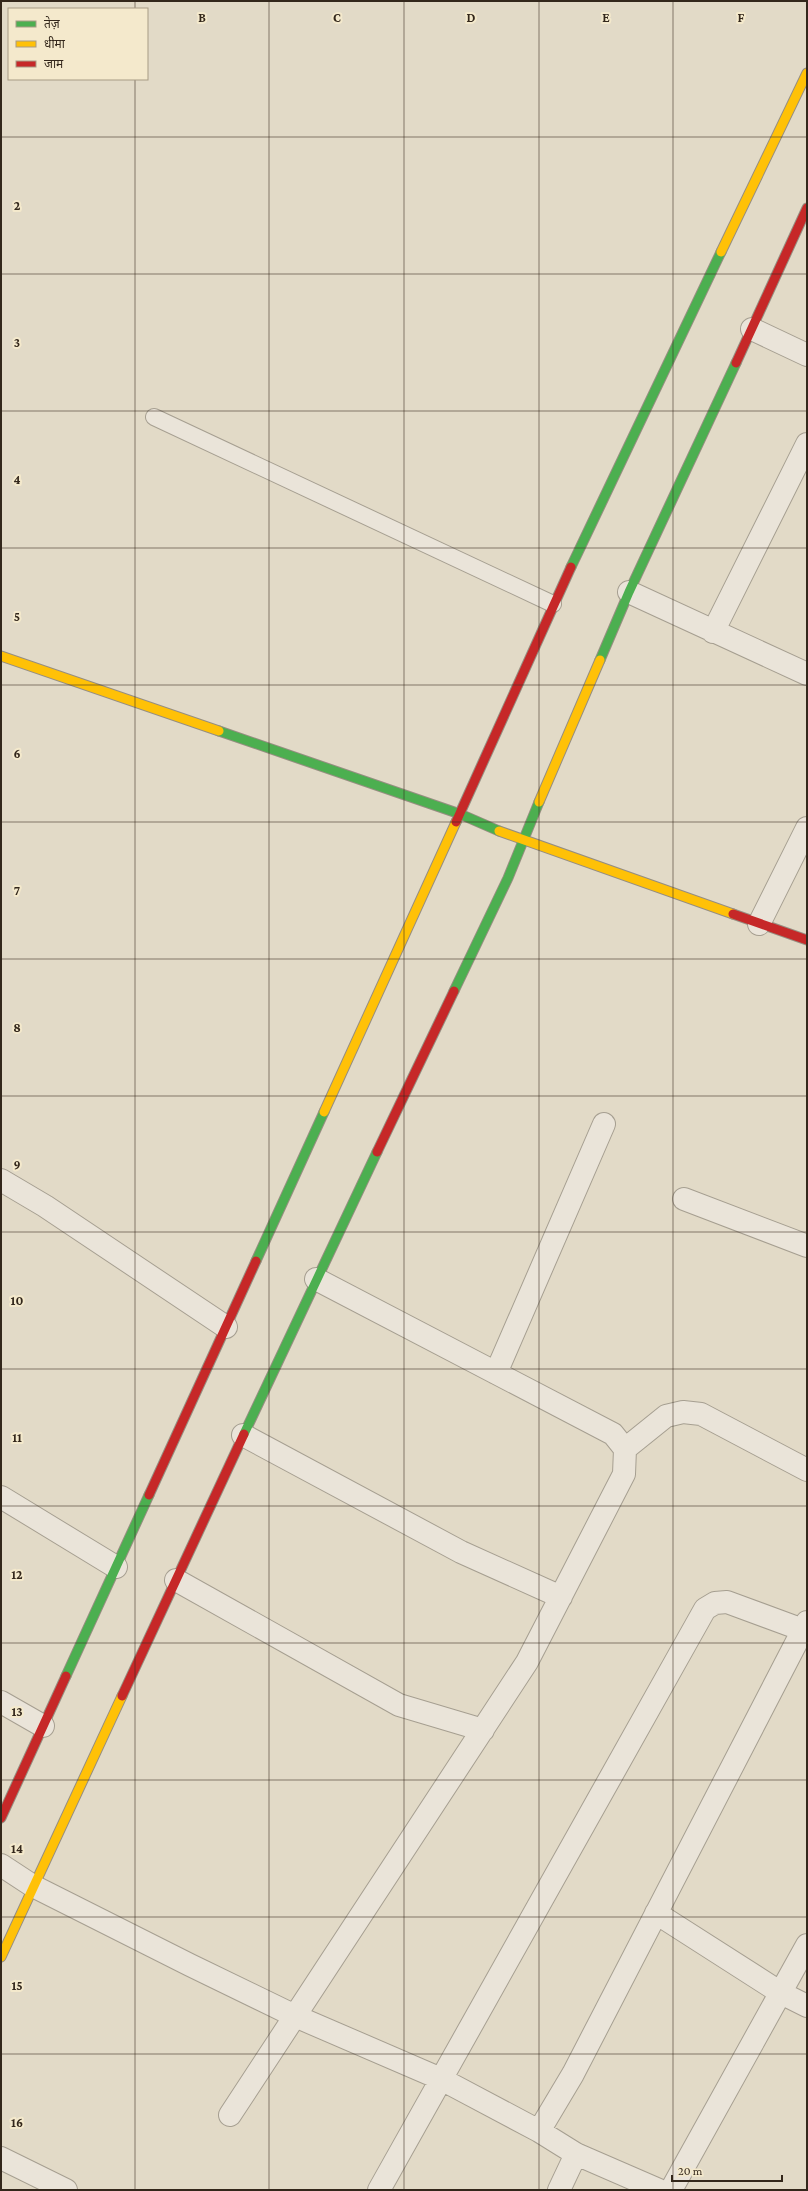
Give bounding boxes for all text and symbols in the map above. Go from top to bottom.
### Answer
legend [8,8,148,80]
text: B [198,10,206,25]
text: C [333,10,341,25]
text: D [467,10,476,25]
text: E [602,10,610,25]
text: F [738,10,745,25]
text: तेज़ [44,16,61,31]
text: धीमा [44,36,66,51]
text: जाम [44,57,64,71]
text: 2 [14,198,21,213]
text: 3 [14,335,20,350]
text: 4 [13,472,21,487]
text: 5 [14,609,20,624]
text: 6 [13,746,21,761]
text: 7 [14,883,20,898]
text: 8 [13,1020,21,1035]
text: 9 [13,1157,21,1172]
text: 10 [11,1293,23,1308]
text: 11 [12,1430,22,1445]
text: 12 [11,1567,23,1582]
text: 13 [11,1704,23,1719]
text: 14 [11,1841,23,1856]
text: 15 [11,1978,23,1993]
text: 16 [11,2115,23,2130]
scale bar [672,2157,782,2183]
text: 20 m [678,2164,703,2178]

